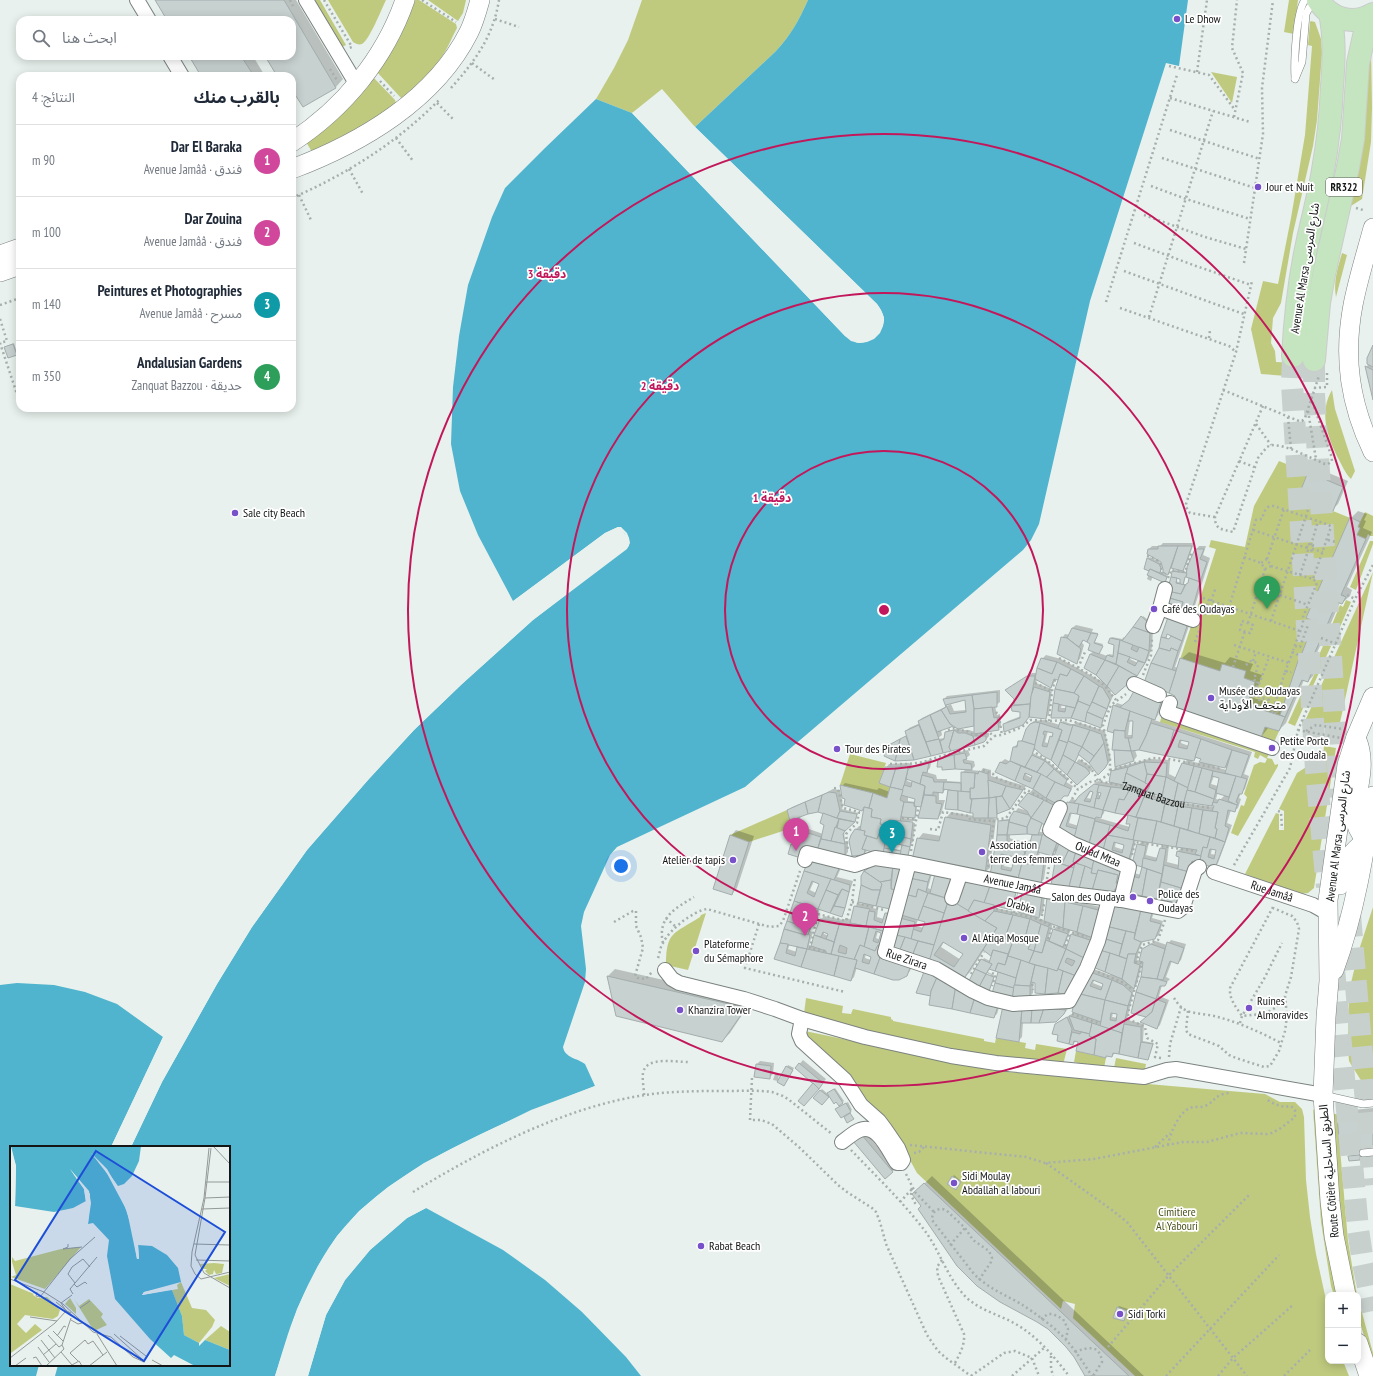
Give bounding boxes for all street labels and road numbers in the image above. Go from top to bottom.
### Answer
road number: RR322 [1326,178,1362,196]
street label: Avenue Al Marsa شارع المرسى [1287,201,1324,335]
street label: Avenue Al Marsa شارع المرسى [1322,769,1355,903]
street label: Zanquat Bazzou [1122,778,1186,811]
street label: Oulad Mtaa [1073,838,1123,870]
street label: Avenue Jamââ [983,871,1043,897]
street label: Rue Jamââ [1249,877,1295,905]
street label: Drabka [1005,895,1037,917]
street label: Rue Zirara [884,945,929,973]
street label: Route Côtière الطريق الساحلية [1315,1104,1343,1238]

